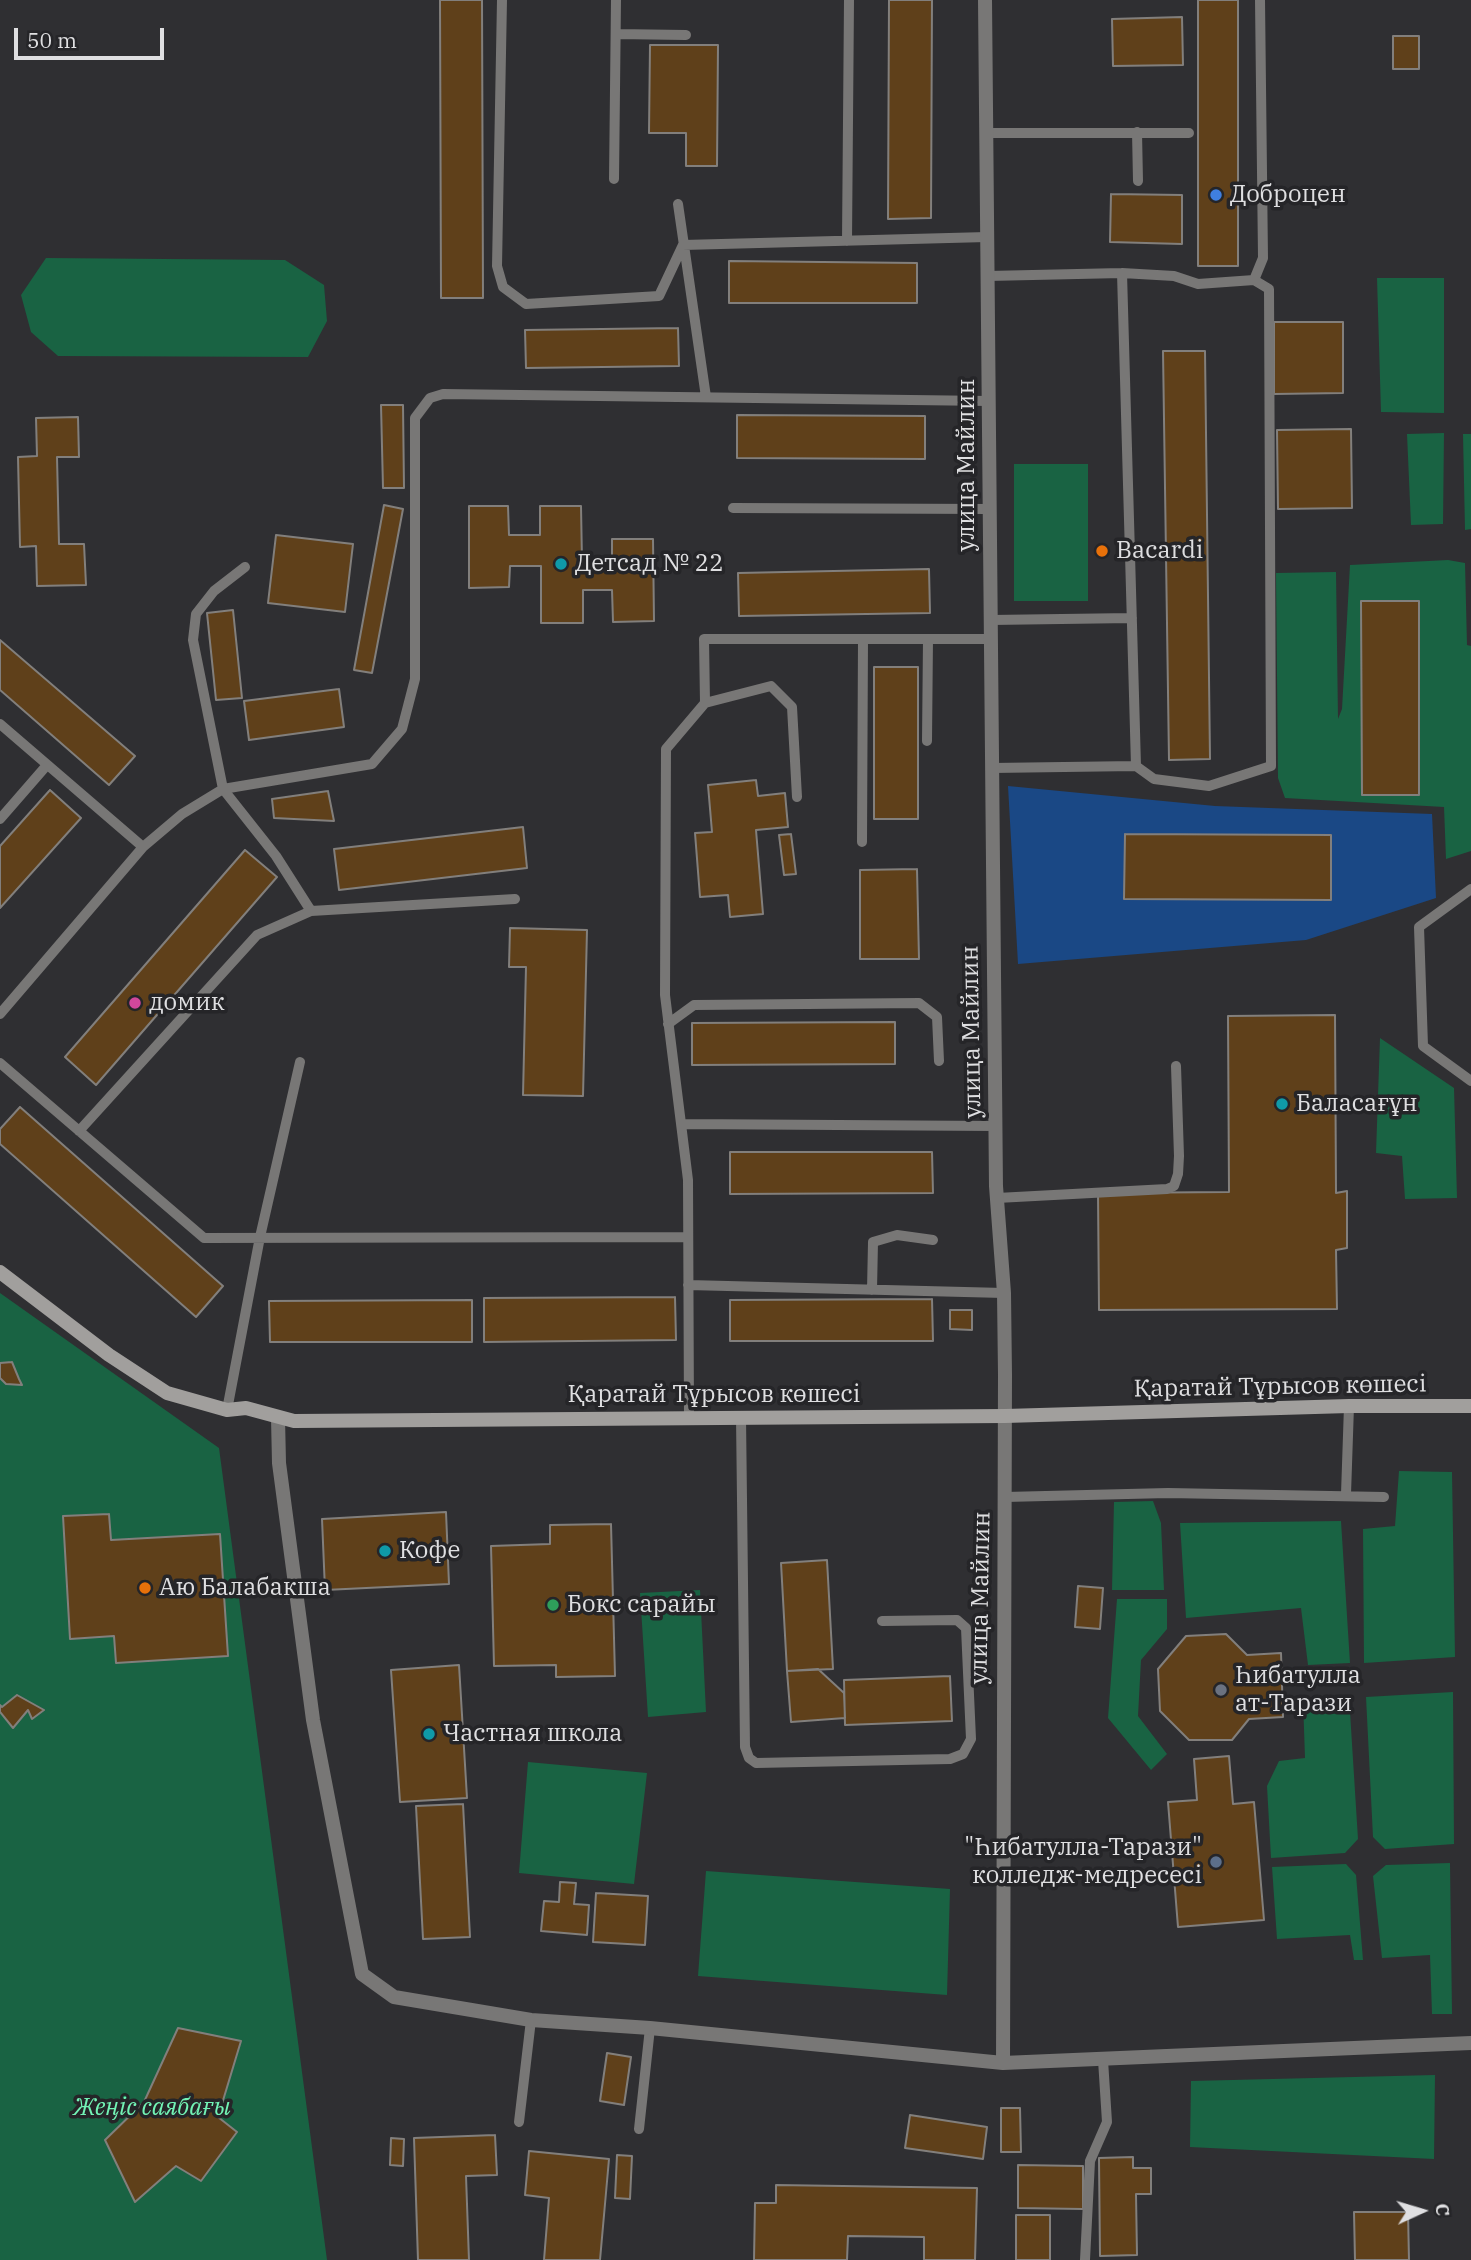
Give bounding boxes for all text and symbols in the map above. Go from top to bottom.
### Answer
scale bar [18,14,168,58]
text: 50 m [27,26,77,54]
place label: Доброцен [1230,181,1346,209]
marker: Доброцен [1208,187,1224,203]
street label: улица Майлин [953,379,981,551]
place label: Bacardi [1116,537,1203,565]
marker: Bacardi [1094,543,1110,559]
place label: Детсад № 22 [575,550,724,578]
marker: Детсад № 22 [553,556,569,572]
street label: улица Майлин [956,945,988,1119]
place label: домик [149,989,225,1017]
marker: домик [127,995,143,1011]
place label: Баласағұн [1296,1090,1418,1118]
marker: Баласағұн [1274,1096,1290,1112]
street label: Қаратай Тұрысов көшесі [1133,1370,1427,1404]
street label: Қаратай Тұрысов көшесі [568,1381,860,1409]
street label: улица Майлин [965,1511,997,1685]
place label: Кофе [399,1537,460,1565]
marker: Кофе [377,1543,393,1559]
place label: Аю Балабакша [159,1574,331,1602]
marker: Аю Балабакша [137,1580,153,1596]
place label: Бокс сарайы [567,1591,716,1619]
marker: Бокс сарайы [545,1597,561,1613]
place label: Һибатулла ат-Тарази [1235,1662,1361,1718]
marker: Һибатулла ат-Тарази [1213,1682,1229,1698]
place label: Частная школа [443,1720,622,1748]
marker: Частная школа [421,1726,437,1742]
place label: "Һибатулла-Тарази" колледж-медресесі [964,1834,1202,1890]
marker: "Һибатулла-Тарази" колледж-медресесі [1208,1854,1224,1870]
park label: Жеңіс саябағы [73,2094,231,2122]
north arrow [1387,2176,1457,2246]
text: С [1431,2202,1455,2217]

